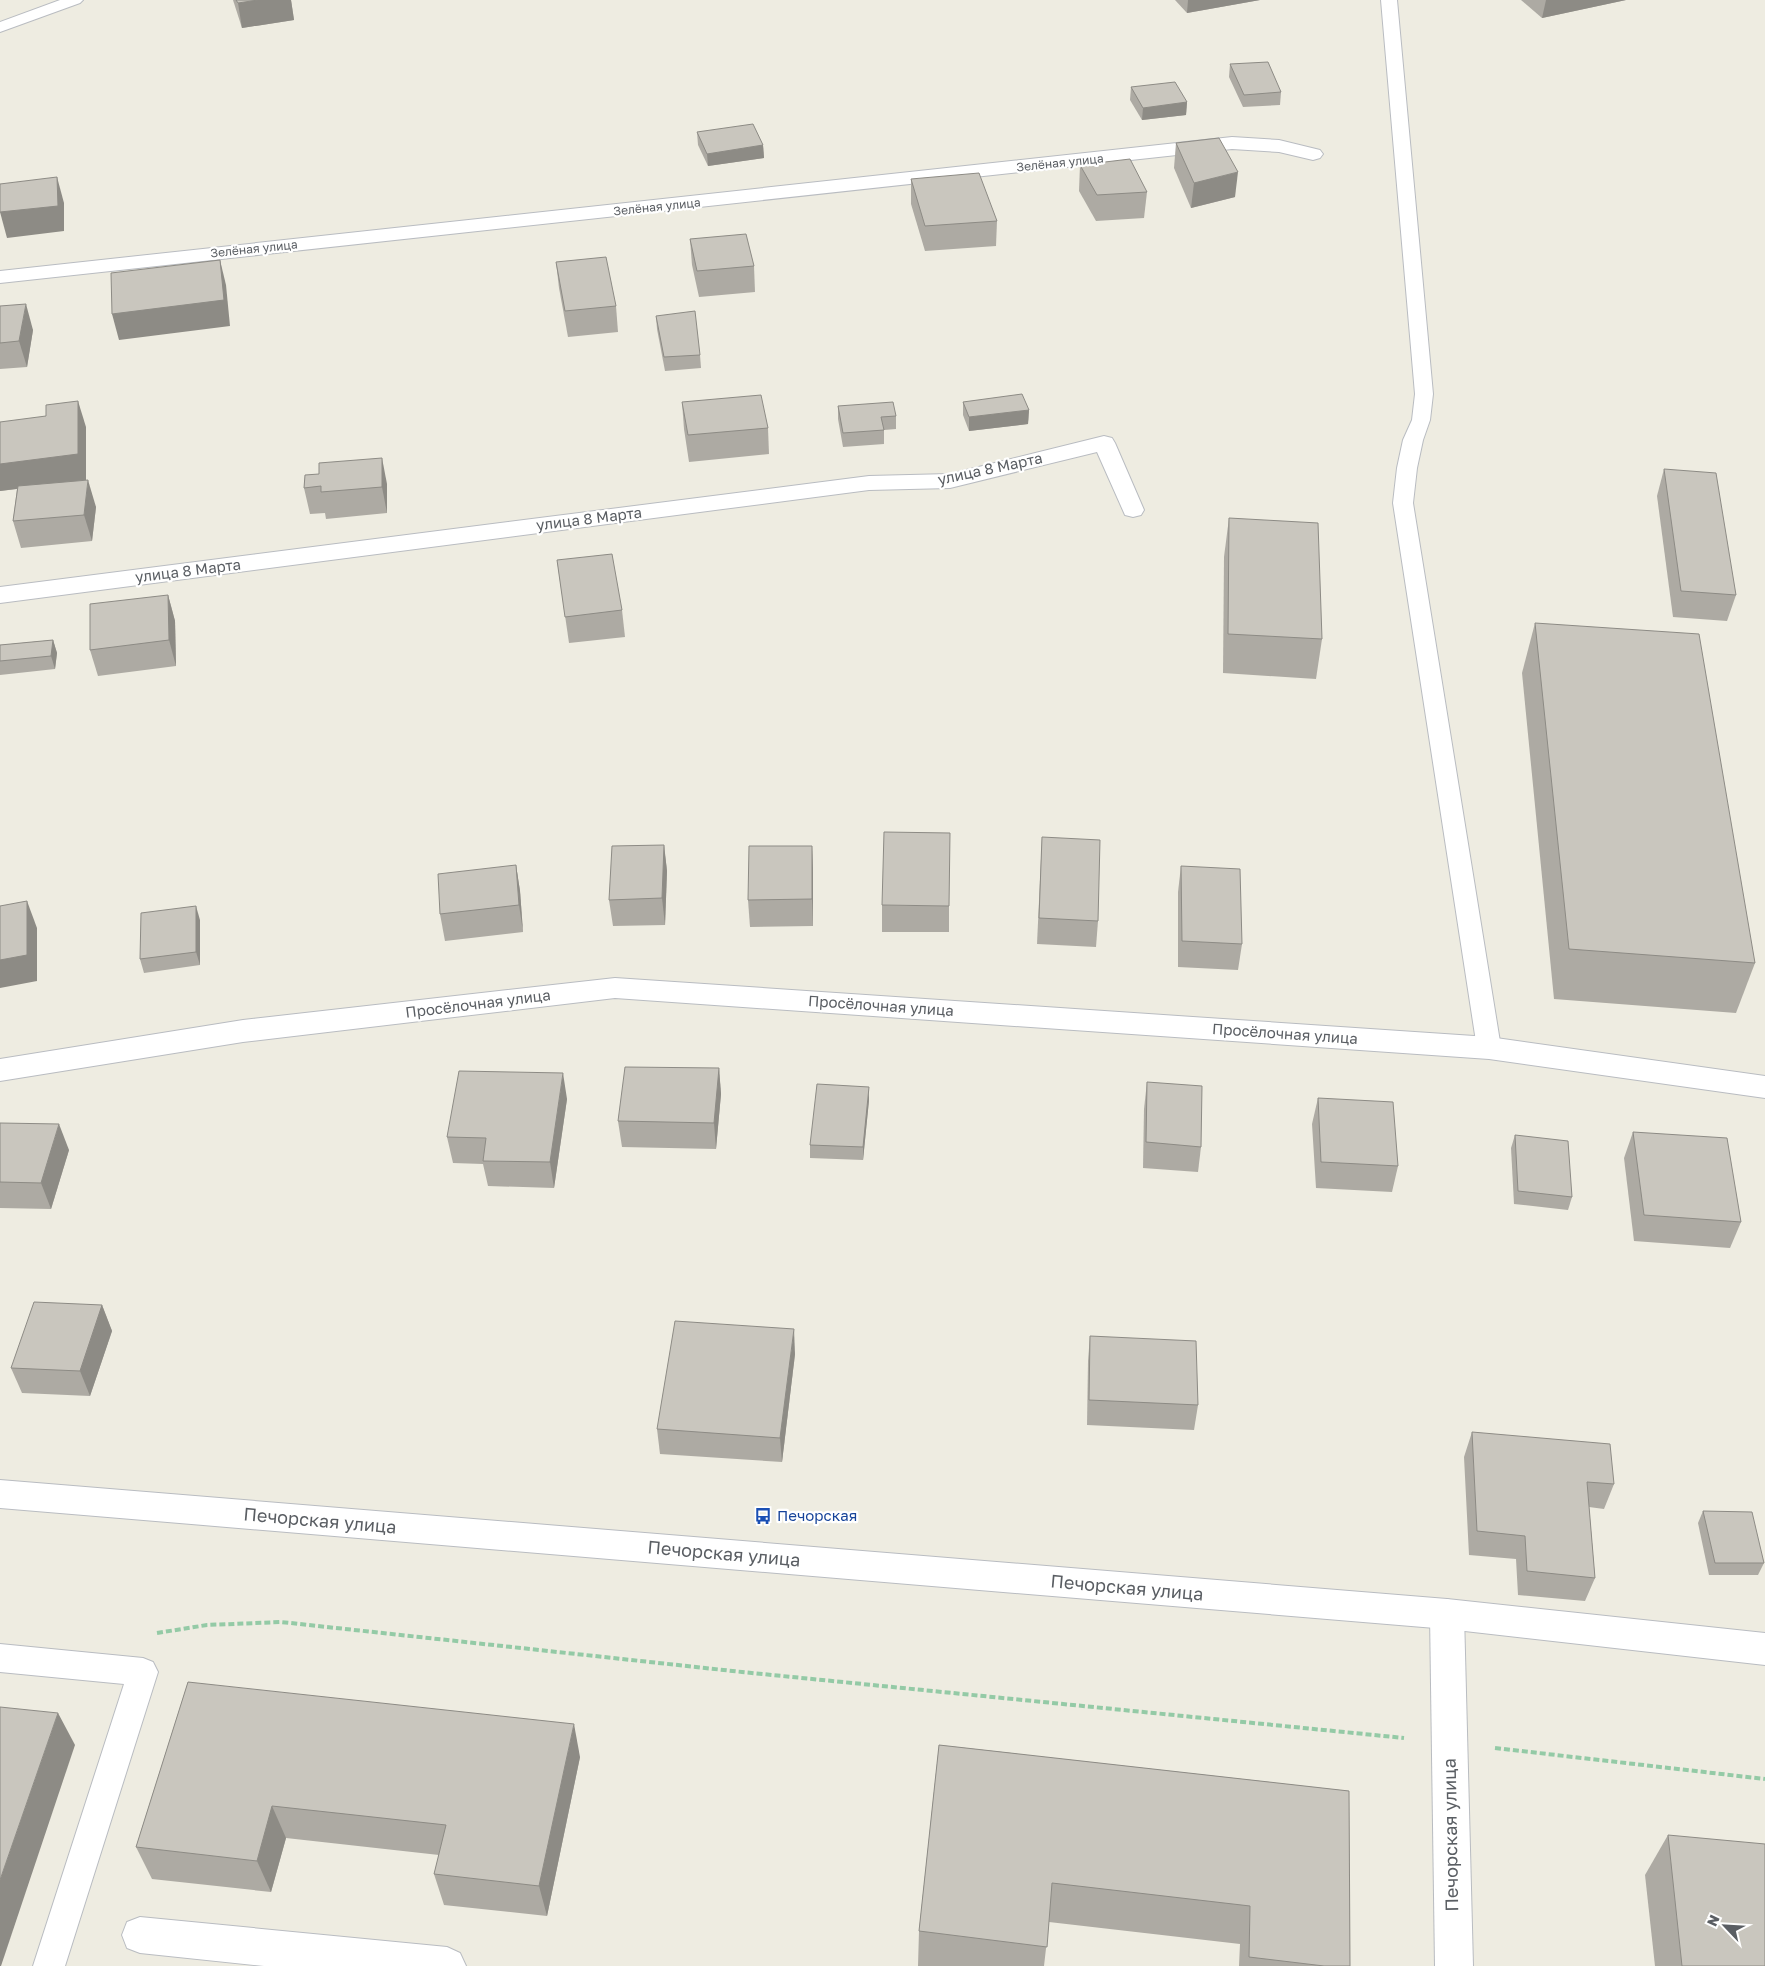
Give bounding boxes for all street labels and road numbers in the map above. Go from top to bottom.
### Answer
street label: Зелёная улица [1016,150,1104,175]
street label: Зелёная улица [613,194,701,219]
street label: Зелёная улица [210,236,298,261]
street label: улица 8 Марта [936,448,1044,488]
street label: улица 8 Марта [535,503,643,533]
street label: улица 8 Марта [134,555,242,585]
street label: Просёлочная улица [404,985,552,1021]
street label: Просёлочная улица [808,991,955,1019]
street label: Просёлочная улица [1212,1019,1359,1047]
street label: Печорская улица [243,1502,397,1538]
street label: Печорская улица [647,1535,801,1571]
street label: Печорская улица [1050,1569,1204,1605]
street label: Печорская улица [1438,1758,1462,1912]

